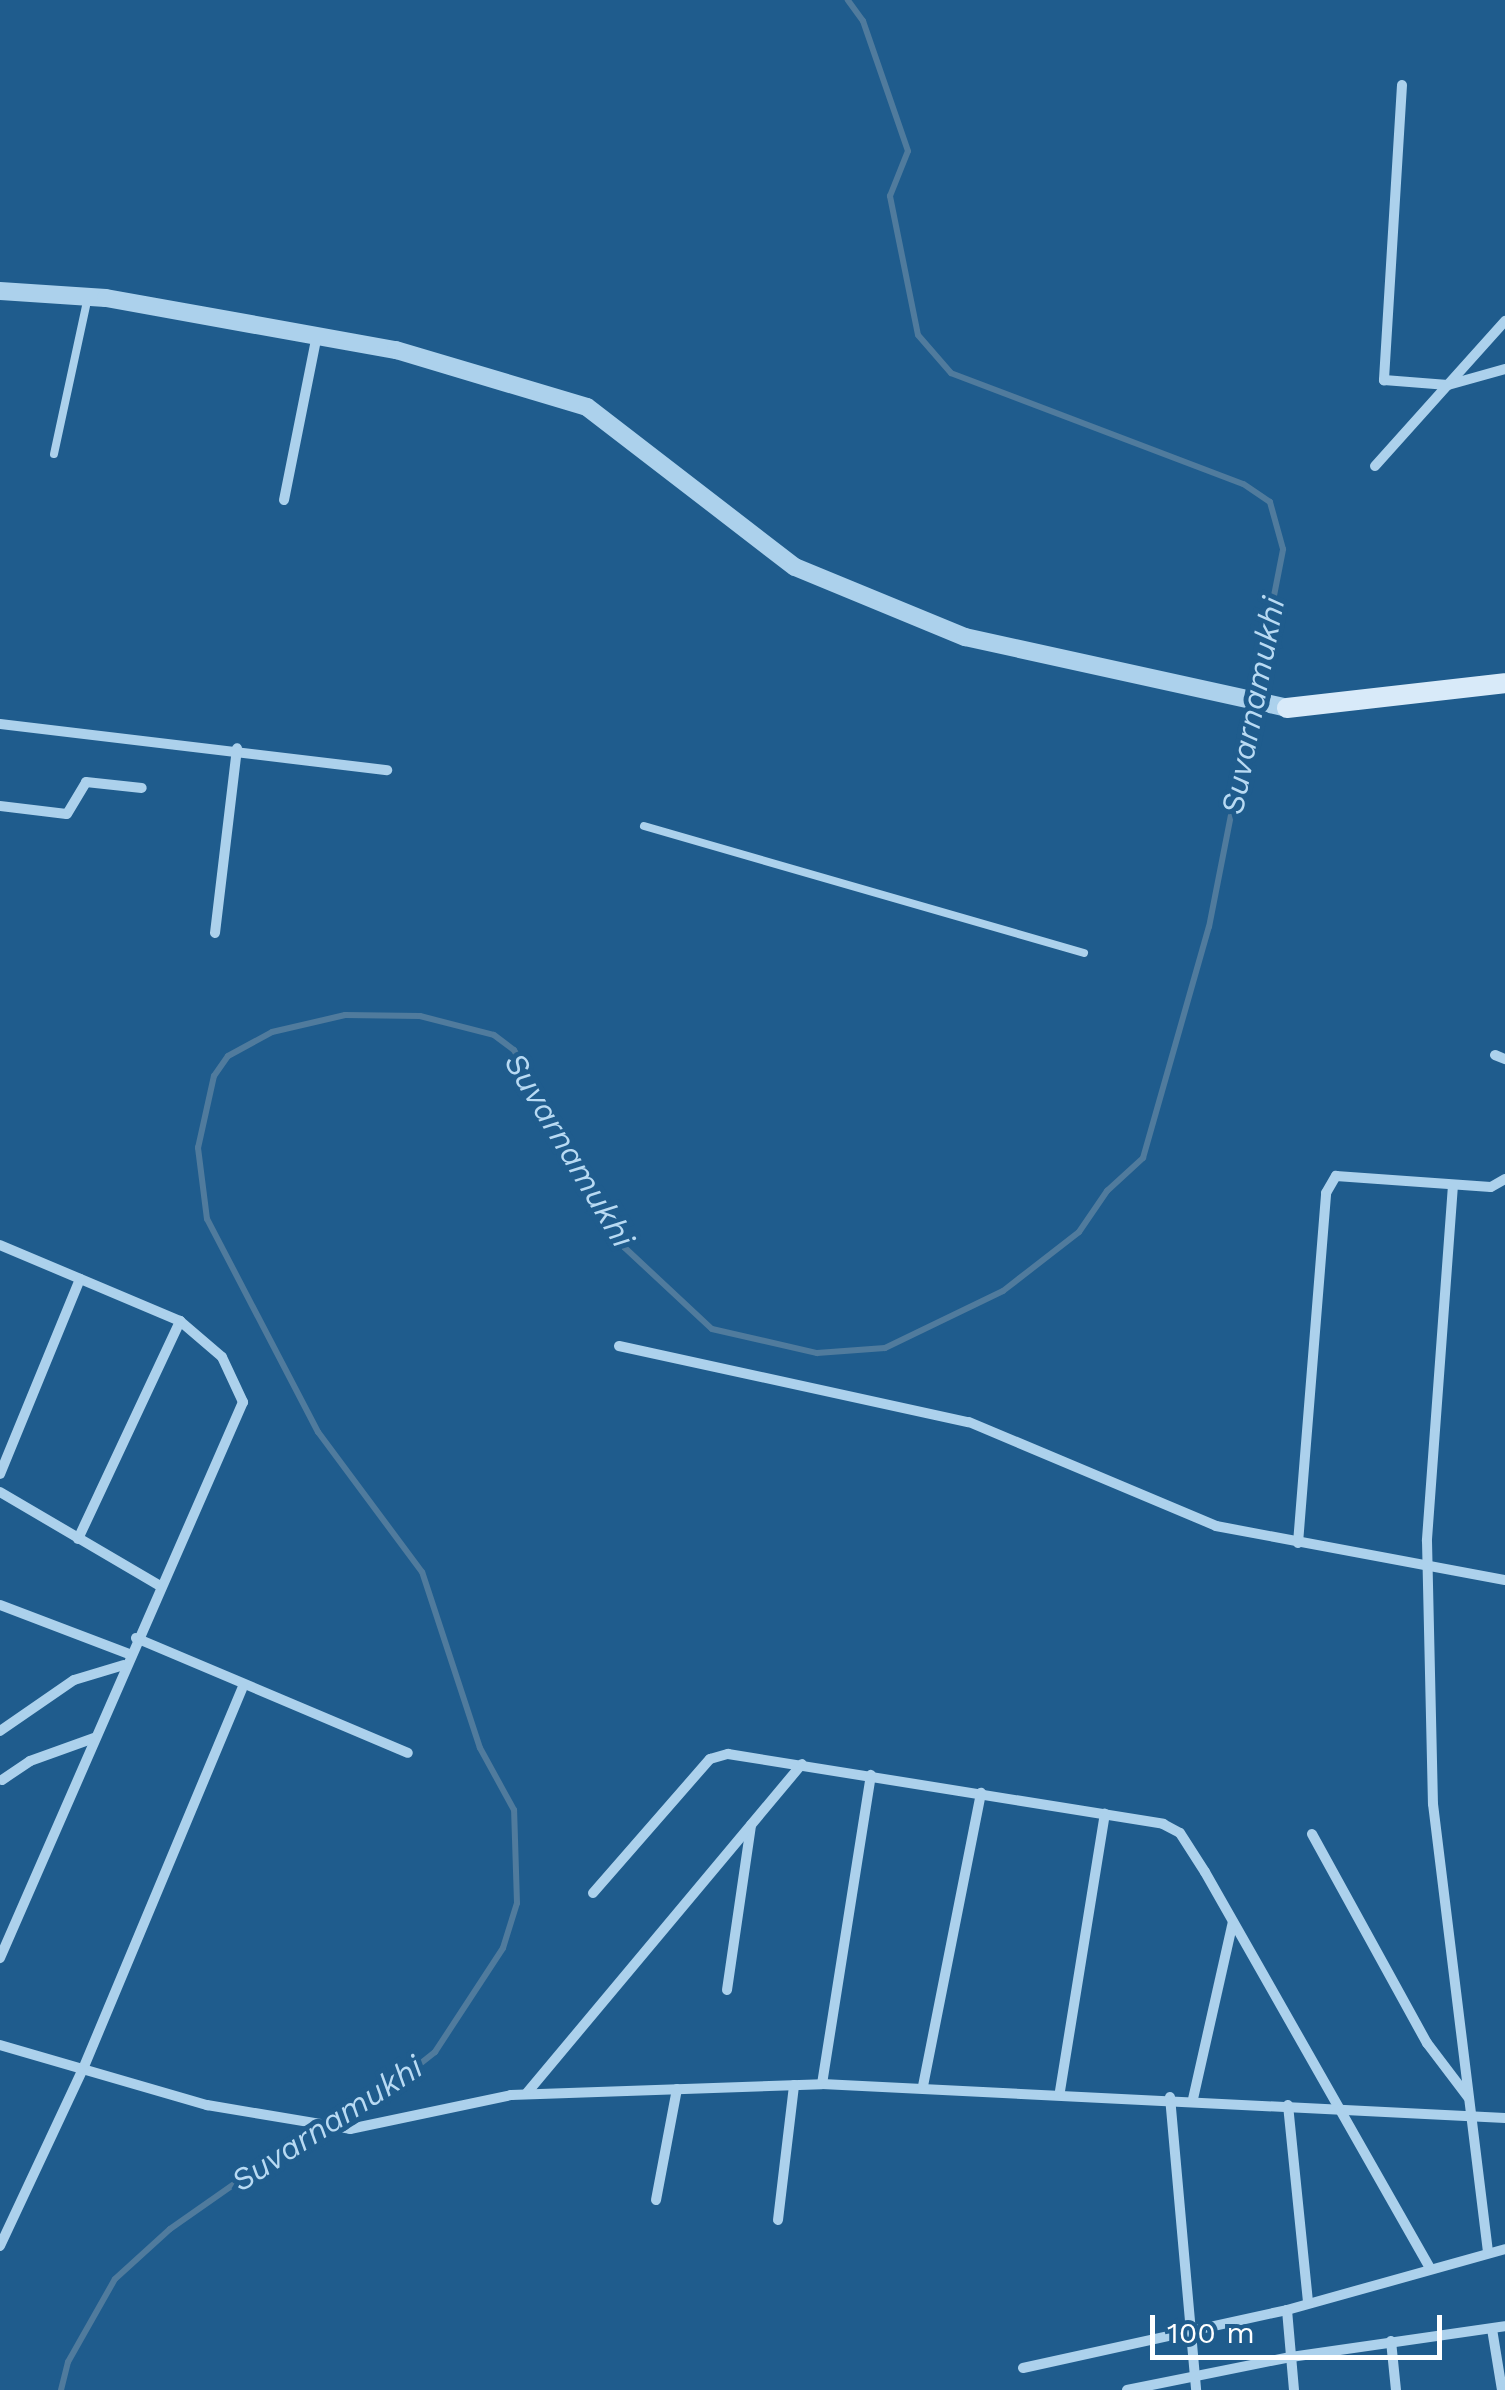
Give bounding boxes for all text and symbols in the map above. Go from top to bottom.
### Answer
water label: Suvarnamukhi [1213,594,1293,818]
water label: Suvarnamukhi [496,1046,642,1254]
water label: Suvarnamukhi [224,2048,430,2200]
scale bar [1155,2295,1448,2357]
text: 100 m [1167,2315,1255,2350]

